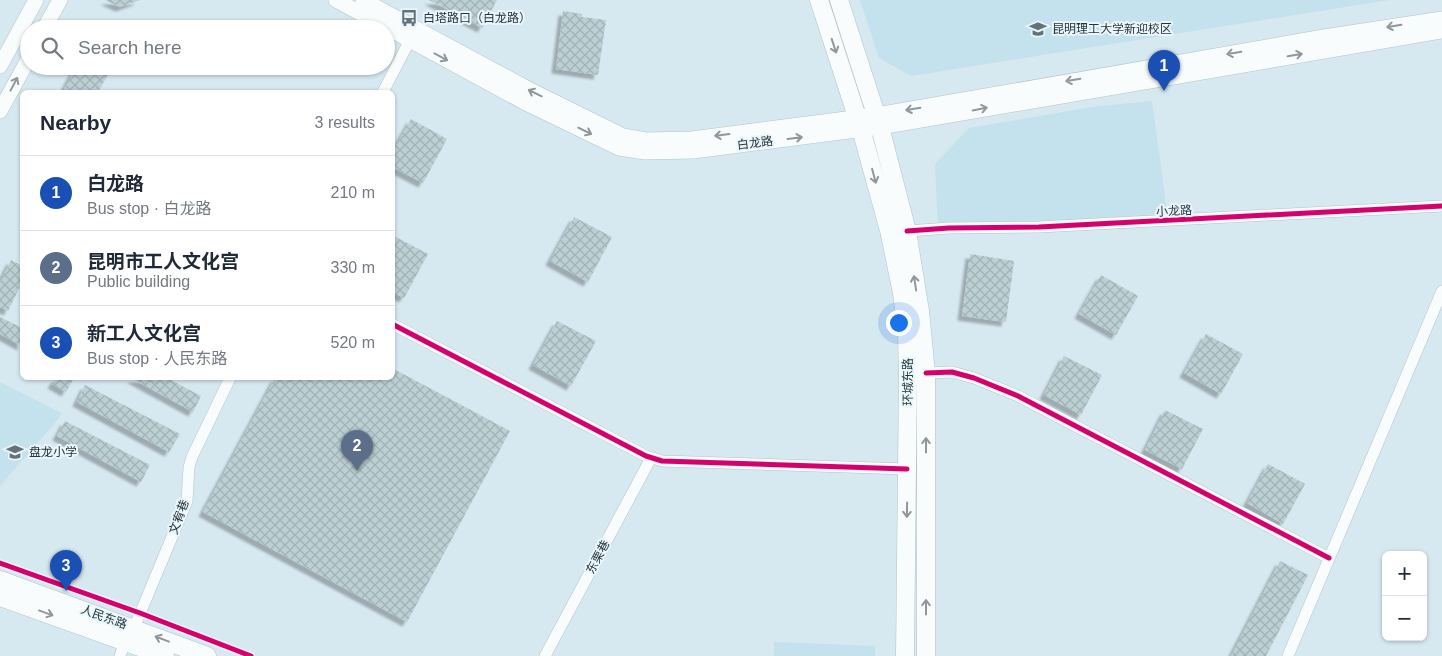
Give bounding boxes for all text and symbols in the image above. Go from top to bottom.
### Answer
bus stop icon: 白塔路口（白龙路） [399,8,419,28]
place label: 白塔路口（白龙路） [423,11,531,25]
school or university icon: 昆明理工大学新迎校区 [1028,19,1048,39]
search box [20,20,395,75]
one-way arrow [1386,21,1402,31]
place label: 昆明理工大学新迎校区 [1052,22,1172,36]
icon: search [38,34,66,62]
text: Search here [78,37,182,58]
one-way arrow [830,38,839,54]
one-way arrow [1226,48,1242,58]
one-way arrow [1287,49,1303,59]
pin: 1 [1148,50,1180,91]
one-way arrow [433,52,447,62]
one-way arrow [1066,76,1082,86]
one-way arrow [10,78,20,92]
one-way arrow [528,88,543,97]
one-way arrow [906,104,922,114]
one-way arrow [972,104,988,113]
text: Nearby [40,111,111,134]
text: 3 results [315,114,375,131]
one-way arrow [577,127,592,137]
one-way arrow [715,130,731,140]
one-way arrow [786,133,802,143]
street label: 白龙路 [736,134,774,152]
one-way arrow [870,168,879,184]
text: 白龙路 [87,173,144,194]
text: 1 [52,184,60,201]
text: 210 m [331,184,375,201]
text: Bus stop · 白龙路 [87,200,211,217]
street label: 小龙路 [1156,203,1192,219]
text: 昆明市工人文化宫 [87,251,239,272]
text: 2 [52,259,60,276]
text: 330 m [331,259,375,276]
text: Public building [87,273,190,290]
one-way arrow [910,275,920,291]
your location [886,310,912,336]
text: 新工人文化宫 [87,323,201,344]
text: 3 [52,334,60,351]
text: 520 m [331,334,375,351]
text: Bus stop · 人民东路 [87,350,227,367]
street label: 环城东路 [901,358,915,406]
pin: 2 [341,430,373,471]
one-way arrow [921,437,931,454]
school or university icon: 盘龙小学 [5,442,25,462]
place label: 盘龙小学 [29,445,77,459]
street label: 文宥巷 [166,498,192,536]
one-way arrow [902,502,912,518]
street label: 东栗巷 [583,538,613,576]
pin: 3 [50,550,82,591]
map controls [1382,551,1427,641]
button: + [1382,551,1427,596]
button: − [1382,596,1427,641]
one-way arrow [921,600,931,616]
street label: 人民东路 [79,602,129,632]
one-way arrow [38,609,53,618]
one-way arrow [154,634,170,643]

